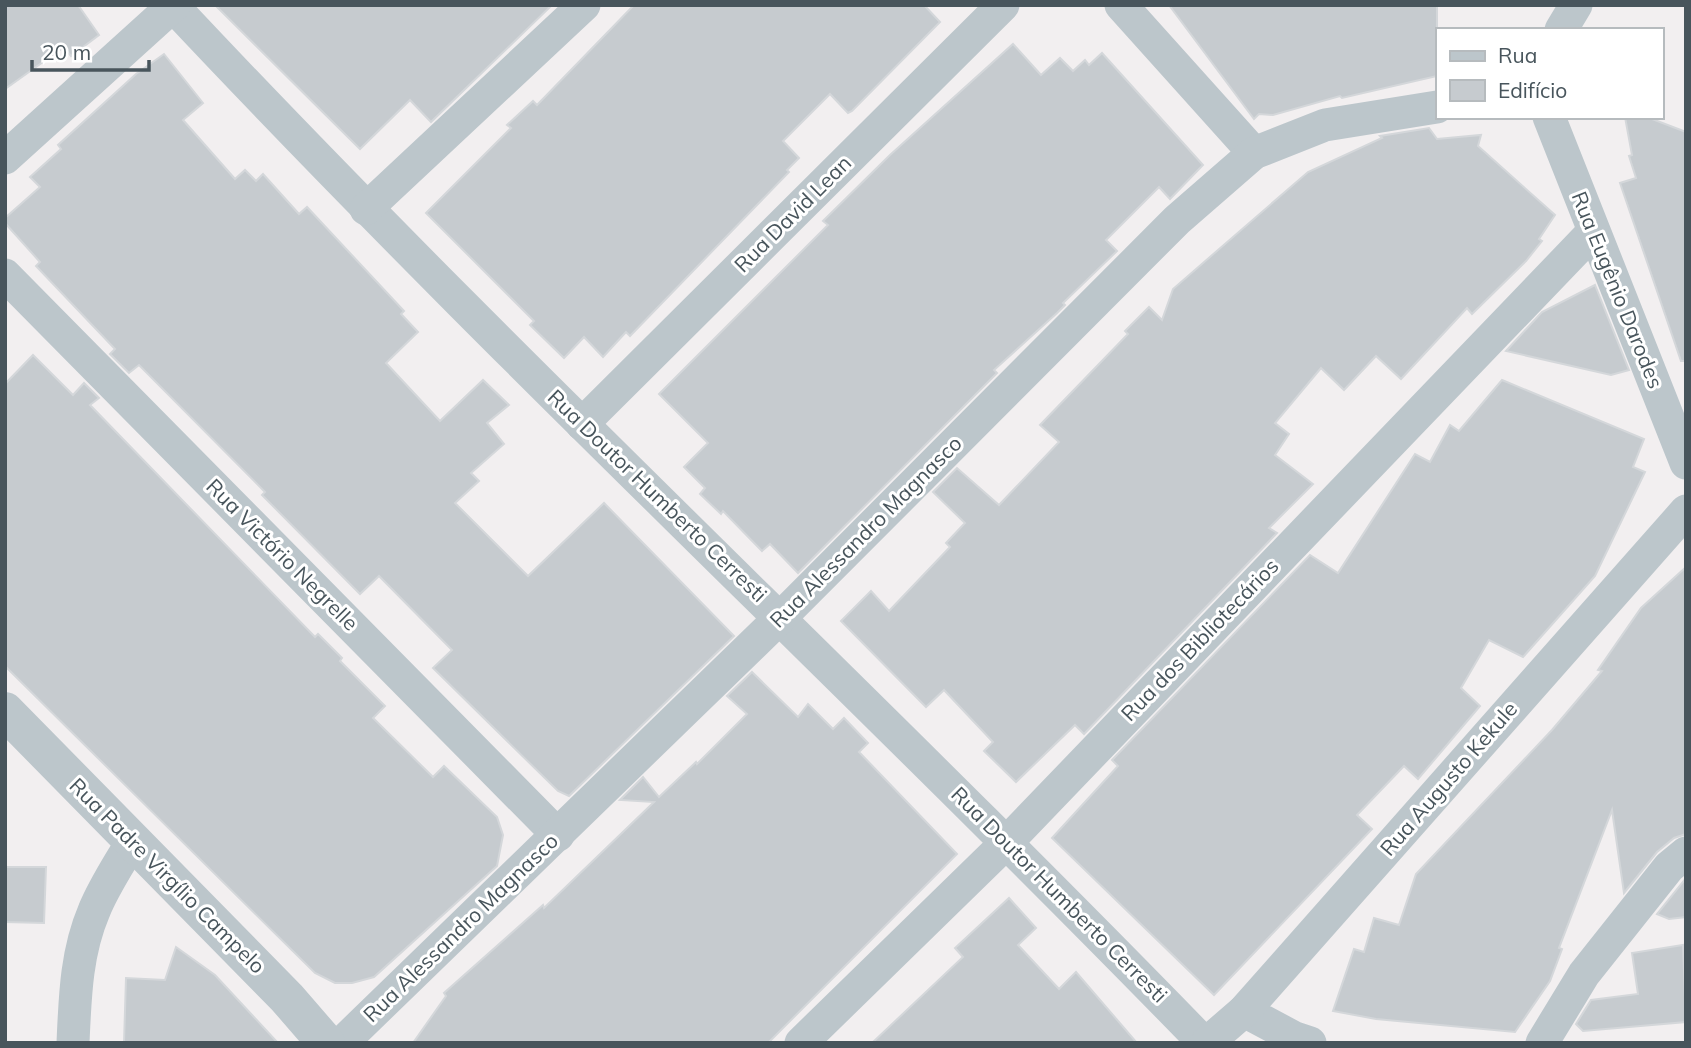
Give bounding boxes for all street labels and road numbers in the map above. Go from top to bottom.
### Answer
street label: Rua David Lean [728,149,856,277]
street label: Rua Eugênio Darodes [1566,187,1669,392]
street label: Rua Doutor Humberto Cerresti [543,384,773,607]
street label: Rua Alessandro Magnasco [764,430,967,633]
street label: Rua Victório Negrelle [201,473,364,636]
street label: Rua dos Bibliotecários [1115,553,1284,726]
street label: Rua Augusto Kekule [1374,696,1522,861]
street label: Rua Padre Virgílio Campelo [64,772,271,979]
street label: Rua Doutor Humberto Cerresti [946,781,1173,1008]
street label: Rua Alessandro Magnasco [358,827,563,1027]

